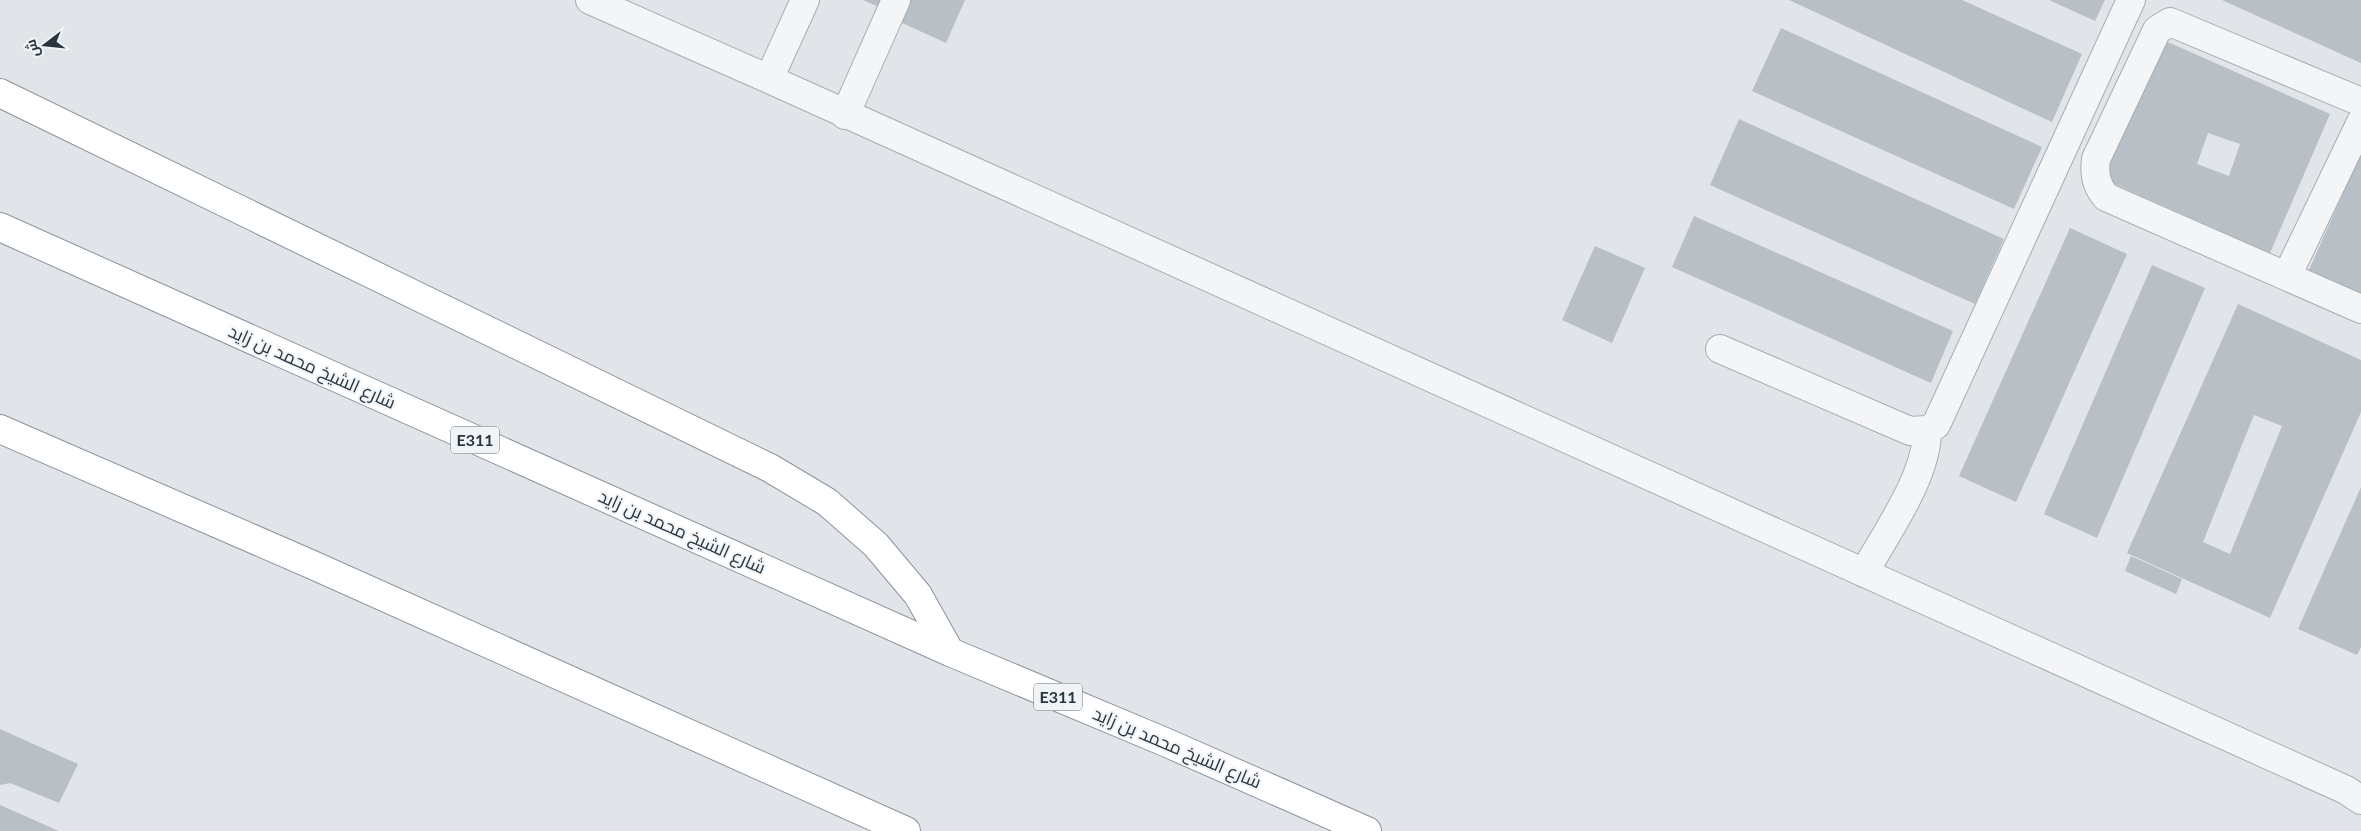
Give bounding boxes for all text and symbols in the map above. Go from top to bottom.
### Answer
north arrow [20,20,70,70]
text: ش [21,37,44,60]
street label: شارع الشيخ محمد بن زايد [225,319,399,415]
road number: E311 [451,426,499,454]
street label: شارع الشيخ محمد بن زايد [595,484,769,580]
road number: E311 [1034,684,1082,710]
street label: شارع الشيخ محمد بن زايد [1089,702,1265,794]

